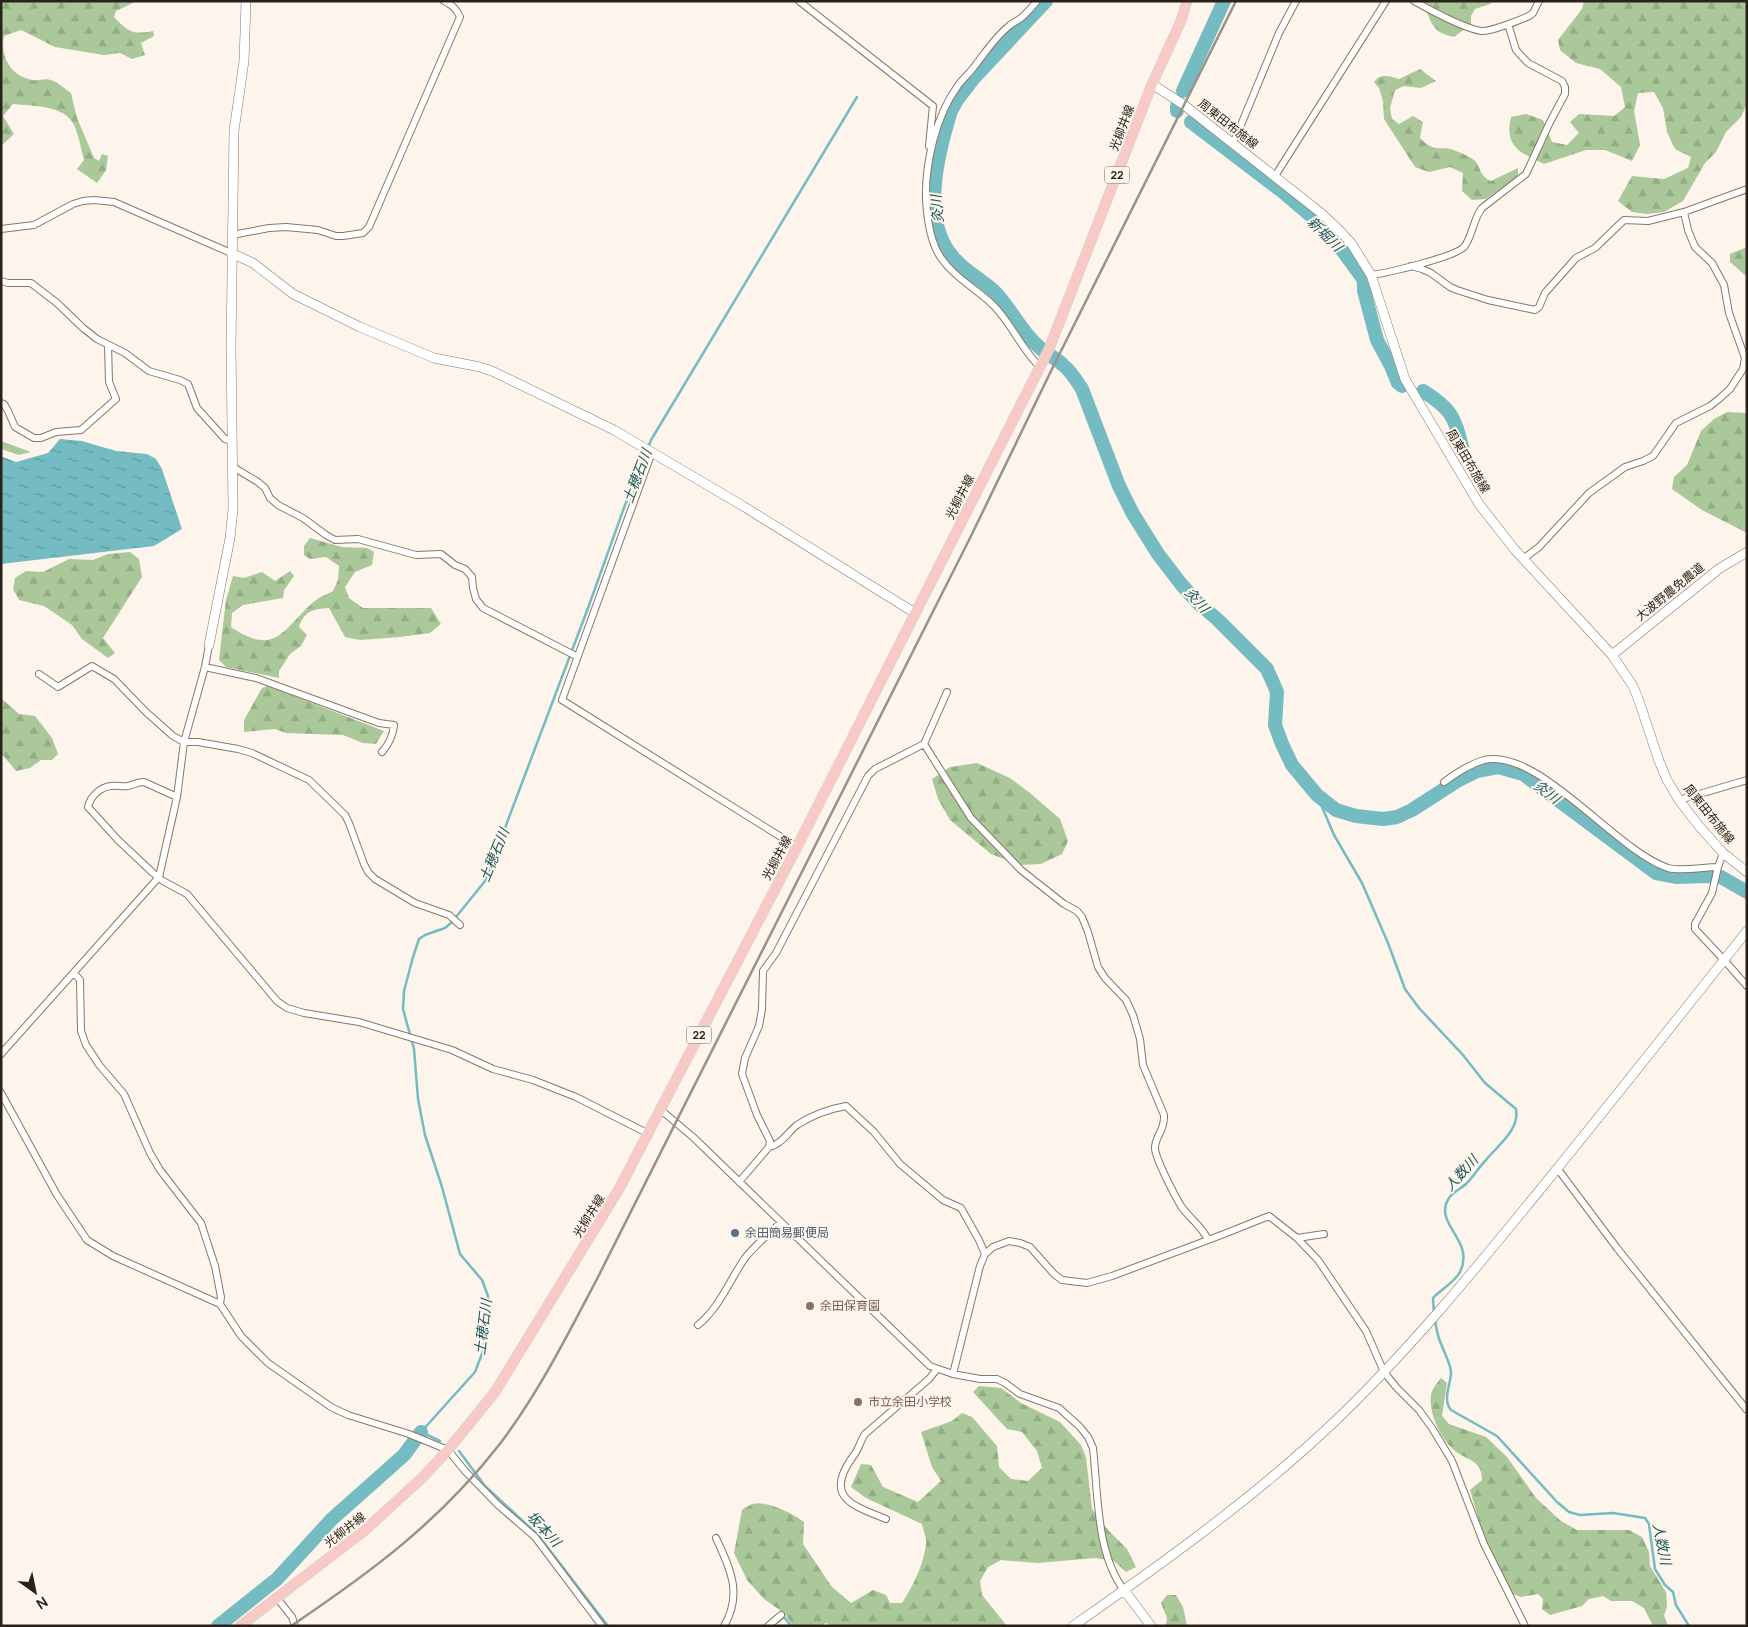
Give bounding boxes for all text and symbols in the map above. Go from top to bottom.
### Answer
street label: 周東田布施線 [1195,95,1262,152]
street label: 光柳井線 [1105,102,1138,153]
road number: 22 [1104,166,1130,184]
water label: 灸川 [926,192,947,224]
water label: 新堀川 [1304,212,1348,257]
street label: 周東田布施線 [1443,425,1494,496]
water label: 土穂石川 [618,444,656,505]
street label: 光柳井線 [941,472,978,522]
street label: 大波野農免農道 [1632,559,1708,625]
water label: 灸川 [1181,583,1215,618]
water label: 灸川 [1530,776,1566,809]
street label: 周東田布施線 [1680,780,1739,847]
water label: 土穂石川 [474,823,514,884]
street label: 光柳井線 [758,833,795,883]
road number: 22 [686,1026,712,1044]
water label: 人数川 [1440,1149,1483,1195]
street label: 光柳井線 [569,1191,609,1241]
place label: 余田簡易郵便局 [745,1224,829,1241]
marker: 余田簡易郵便局 [729,1227,741,1239]
water label: 土穂石川 [470,1296,496,1356]
place label: 余田保育園 [820,1297,880,1314]
marker: 余田保育園 [804,1300,816,1312]
place label: 市立余田小学校 [868,1393,952,1410]
marker: 市立余田小学校 [852,1396,864,1408]
water label: 坂本川 [523,1507,567,1552]
street label: 光柳井線 [321,1508,369,1551]
water label: 人数川 [1649,1521,1677,1568]
north arrow [10,1567,60,1617]
text: N [33,1593,52,1614]

